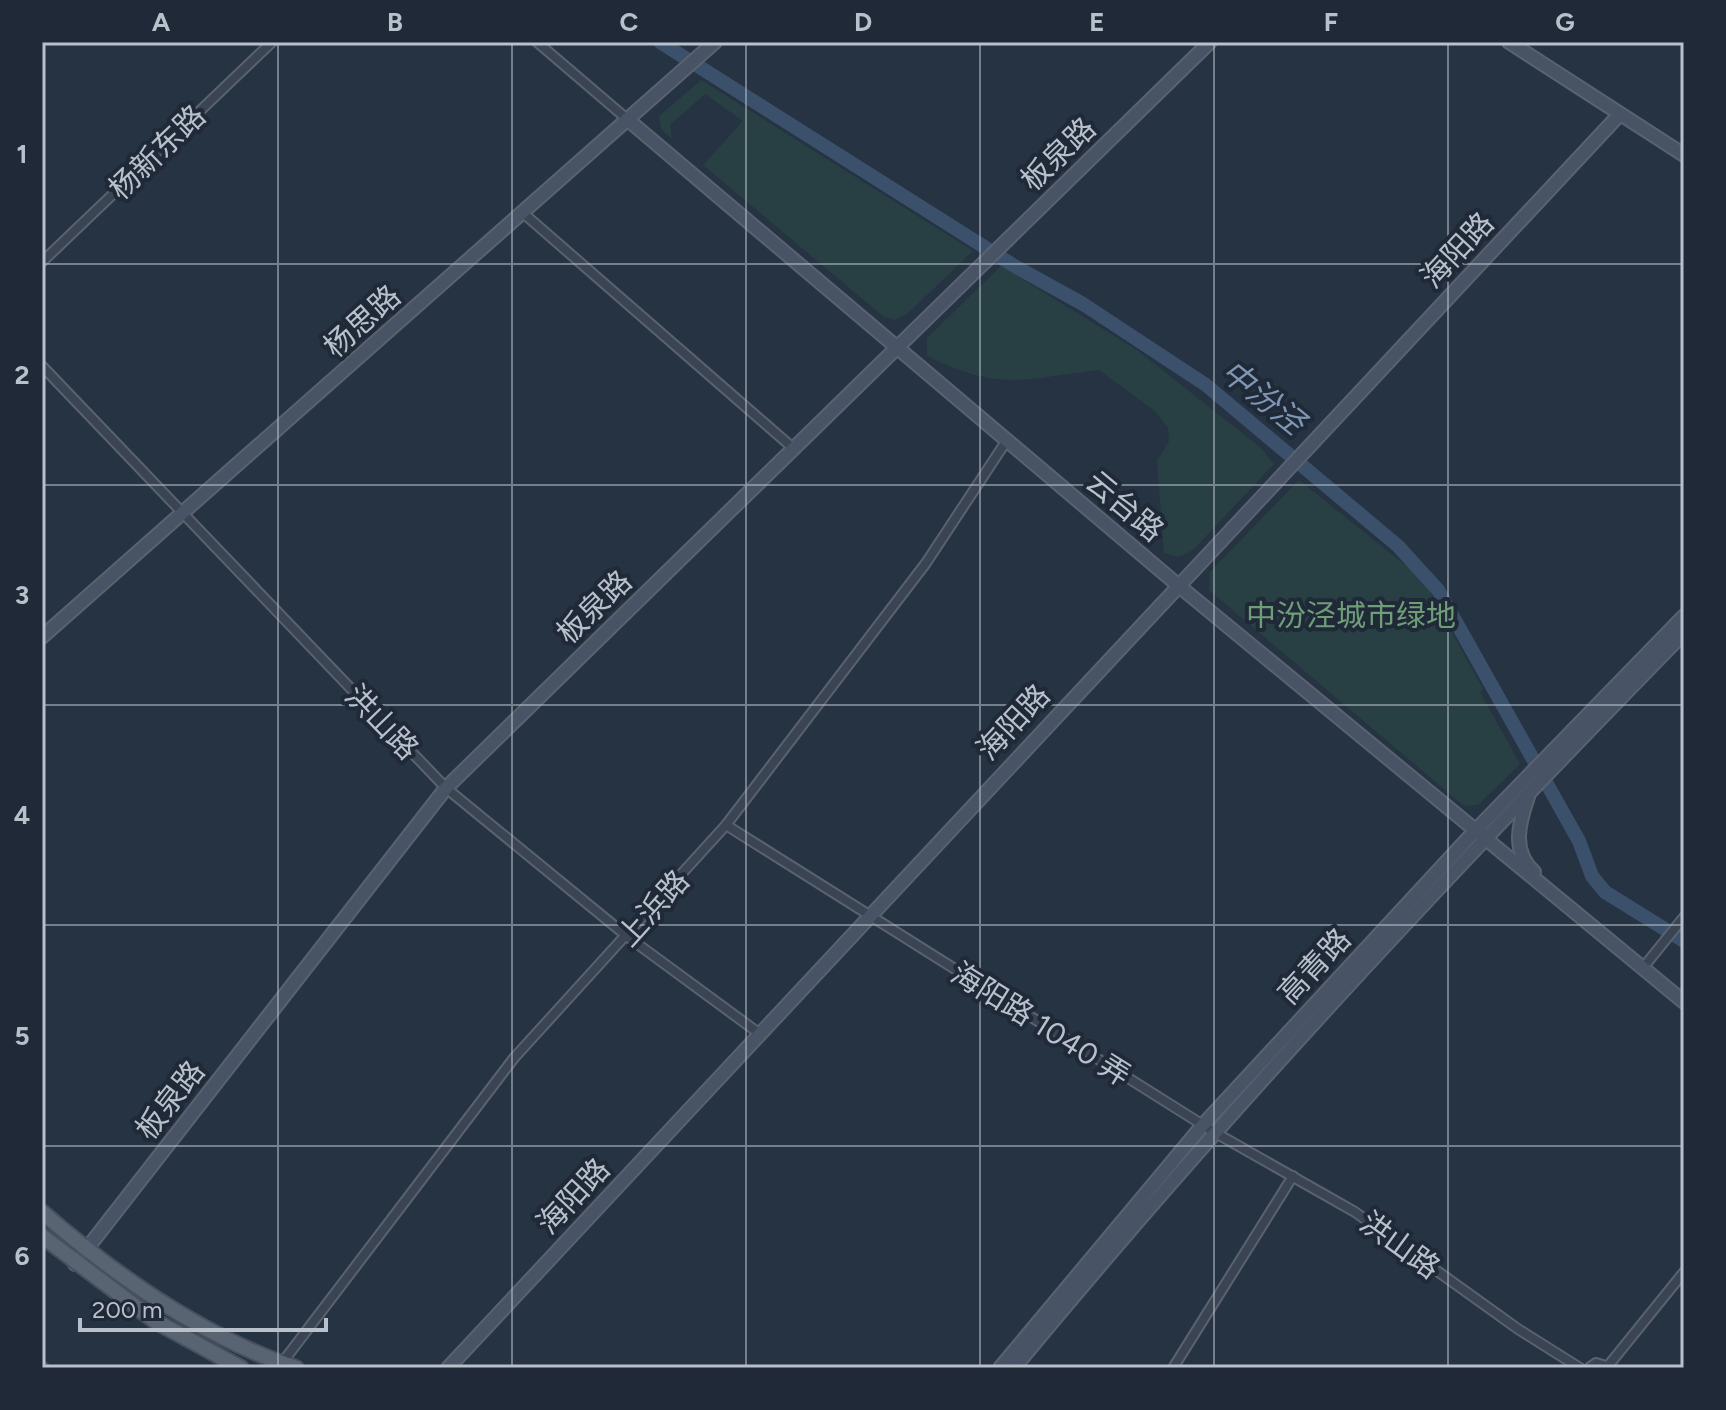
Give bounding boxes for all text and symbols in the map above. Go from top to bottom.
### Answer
text: A [152,6,171,38]
text: B [387,6,403,38]
text: C [620,6,639,38]
text: D [854,6,872,38]
text: E [1089,6,1105,38]
text: F [1324,6,1338,38]
text: G [1555,6,1575,38]
street label: 杨新东路 [101,97,213,207]
street label: 板泉路 [1013,109,1103,199]
text: 1 [17,138,27,170]
street label: 海阳路 [1413,204,1501,296]
street label: 杨思路 [316,277,408,365]
water label: 中汾泾 [1214,352,1315,444]
text: 2 [14,359,30,391]
street label: 云台路 [1079,463,1171,549]
street label: 板泉路 [549,562,639,652]
text: 3 [15,579,29,611]
park label: 中汾泾城市绿地 [1246,597,1456,634]
street label: 海阳路 [969,676,1057,768]
street label: 洪山路 [337,677,427,767]
text: 4 [14,799,30,831]
street label: 上浜路 [609,862,697,954]
street label: 高青路 [1270,920,1358,1012]
street label: 海阳路 1040 弄 [945,954,1137,1094]
text: 5 [14,1020,30,1052]
street label: 板泉路 [128,1053,212,1147]
street label: 海阳路 [529,1150,617,1242]
street label: 洪山路 [1353,1204,1447,1286]
text: 6 [14,1240,30,1272]
scale bar [80,1282,326,1332]
text: 200 m [92,1295,163,1324]

